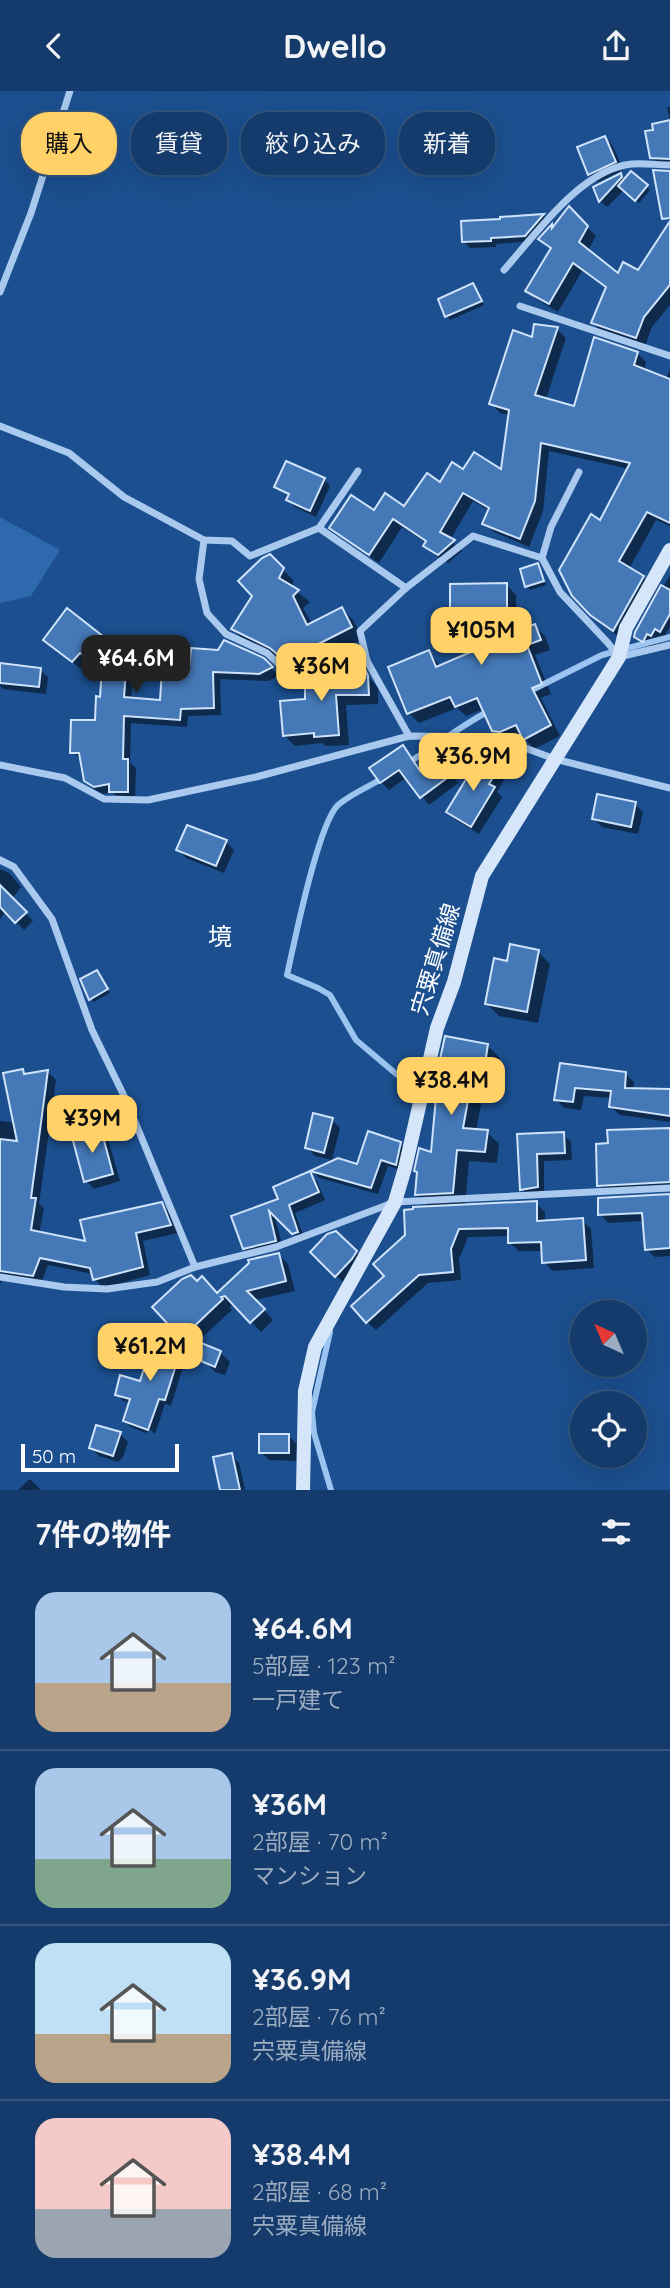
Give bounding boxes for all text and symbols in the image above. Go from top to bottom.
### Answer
text: Dwello [283,26,387,66]
icon: back [35,27,73,65]
icon: share [597,27,635,65]
chip: 購入 [21,112,117,175]
chip: 賃貸 [131,112,227,175]
chip: 絞り込み [241,112,385,175]
chip: 新着 [399,112,495,175]
pin: ¥105M [432,607,530,667]
text: ¥105M [447,615,515,644]
pin: ¥64.6M [79,635,193,695]
text: ¥64.6M [97,643,175,672]
pin: ¥36M [280,643,362,703]
text: ¥36M [292,651,350,680]
pin: ¥36.9M [416,733,530,793]
text: ¥36.9M [435,741,511,770]
street label: 宍粟真備線 [404,900,466,1018]
district label: 境 [208,921,232,951]
pin: ¥38.4M [394,1058,508,1117]
text: ¥38.4M [413,1065,489,1094]
pin: ¥39M [51,1095,133,1155]
text: ¥39M [63,1103,121,1132]
north arrow [570,1300,648,1377]
map controls [570,1300,647,1468]
pin: ¥61.2M [93,1323,207,1383]
text: ¥61.2M [114,1331,186,1360]
button: locate [570,1391,647,1468]
scale bar [21,1441,178,1473]
text: 50 m [32,1444,76,1468]
icon: filters [597,1513,635,1551]
text: 7件の物件 [35,1515,171,1553]
text: ¥64.6M [252,1609,353,1647]
icon: home [91,1620,175,1704]
text: 5部屋 · 123 m² [252,1651,395,1680]
text: 一戸建て [252,1685,344,1714]
text: ¥36M [252,1785,327,1823]
icon: home [91,1796,175,1880]
text: 2部屋 · 70 m² [252,1827,388,1856]
text: マンション [252,1861,367,1890]
text: ¥36.9M [252,1960,352,1998]
icon: home [91,1971,175,2055]
text: 2部屋 · 76 m² [252,2002,386,2031]
text: 宍粟真備線 [252,2036,367,2065]
text: ¥38.4M [252,2135,351,2173]
icon: home [91,2146,175,2230]
text: 2部屋 · 68 m² [252,2177,387,2206]
text: 宍粟真備線 [252,2211,367,2240]

